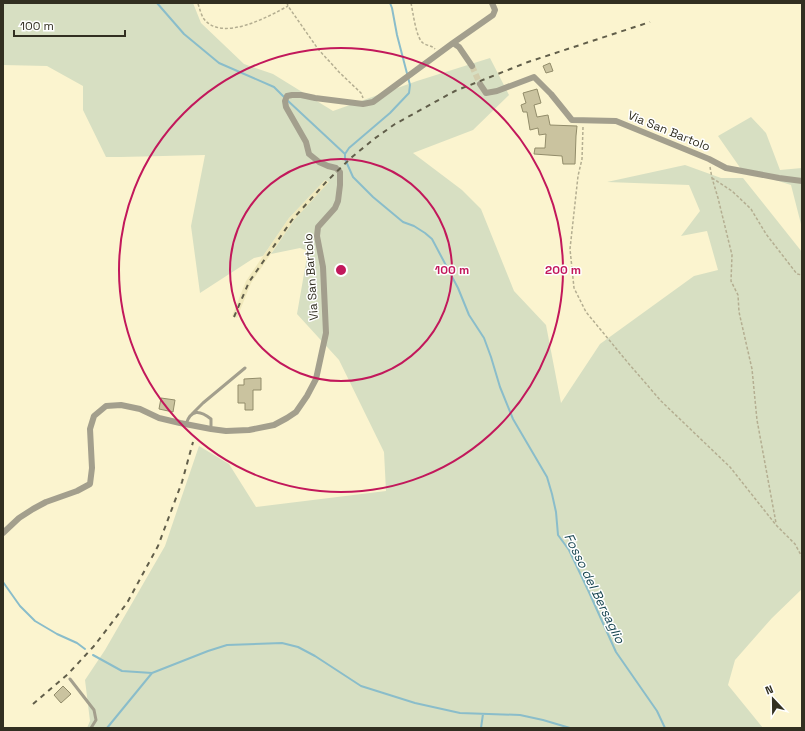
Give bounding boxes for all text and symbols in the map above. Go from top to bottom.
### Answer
scale bar [14,12,125,38]
text: 100 m [20,18,54,34]
street label: Via San Bartolo [625,107,713,155]
street label: Via San Bartolo [300,233,322,321]
text: 100 m [435,262,469,278]
text: 200 m [545,262,581,278]
centre of rings [334,263,348,277]
water label: Fosso del Bersaglio [560,530,629,647]
north arrow [753,679,793,719]
text: N [763,682,775,698]

